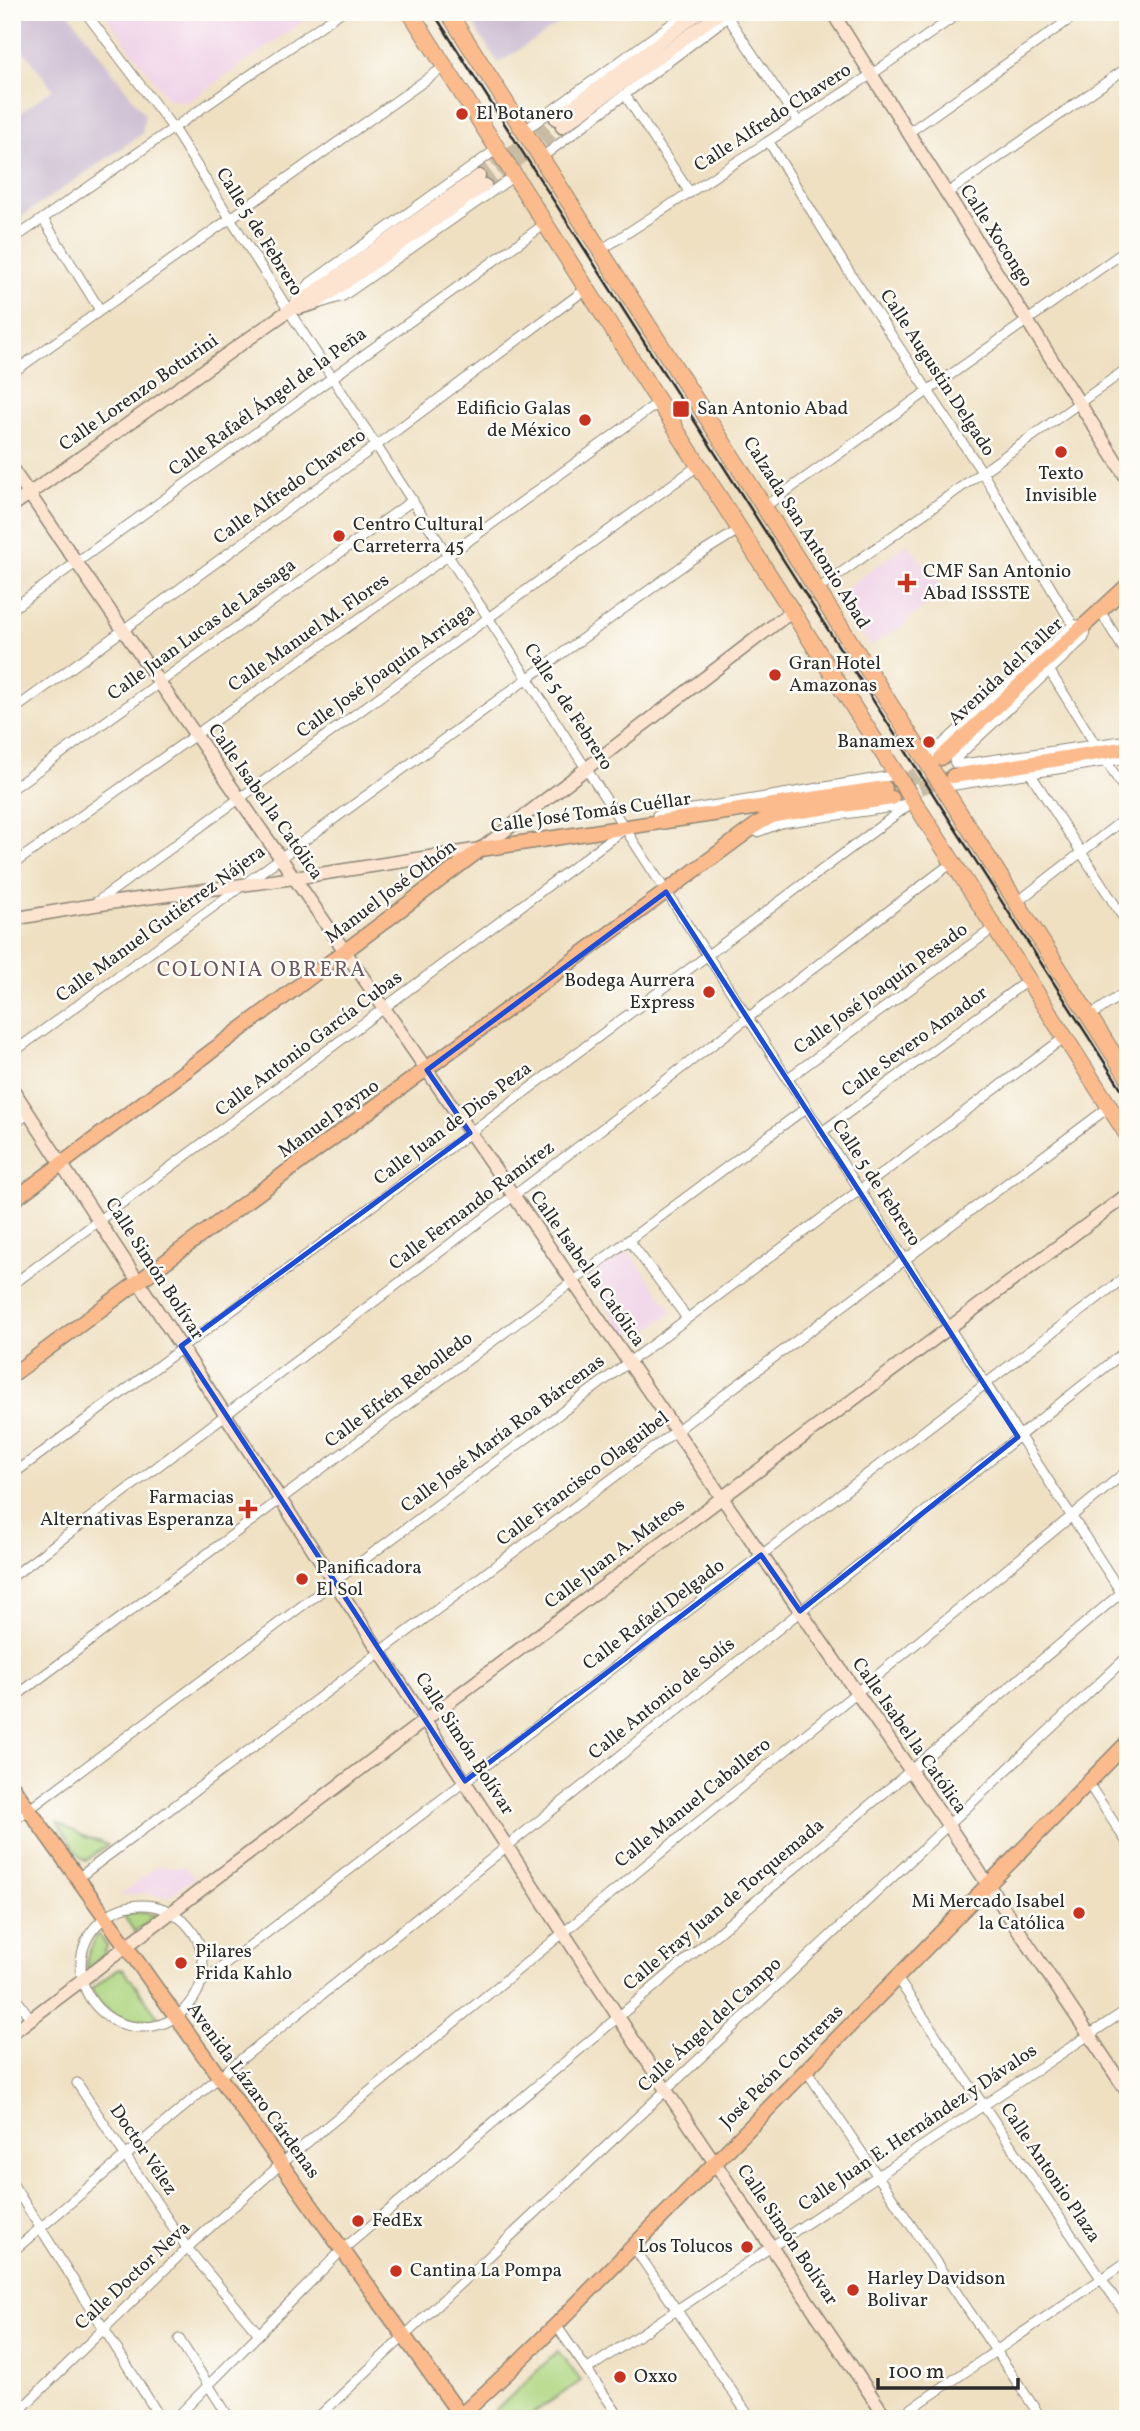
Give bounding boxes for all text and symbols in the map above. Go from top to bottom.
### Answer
street label: Calle Alfredo Chavero [689,57,857,179]
place label: El Botanero [476,101,573,127]
marker: El Botanero [454,106,470,122]
street label: Calle 5 de Febrero [209,163,309,301]
street label: Calle Xocongo [953,180,1039,292]
street label: Calle Augustin Delgado [873,284,1001,462]
street label: Calle Rafaél Ángel de la Peña [164,321,372,483]
street label: Calle Lorenzo Boturini [54,328,224,458]
place label: Edificio Galas de México [456,396,571,444]
place label: San Antonio Abad [697,396,848,422]
marker: San Antonio Abad [671,399,691,419]
marker: Edificio Galas de México [577,412,593,428]
street label: Calle Alfredo Chavero [208,423,372,551]
street label: Calzada San Antonio Abad [736,432,876,634]
marker: Texto Invisible [1053,444,1069,460]
place label: Texto Invisible [1025,461,1097,509]
place label: Centro Cultural Carreterra 45 [353,512,484,560]
marker: Centro Cultural Carreterra 45 [331,528,347,544]
street label: Calle Juan Lucas de Lassaga [102,553,302,707]
place label: CMF San Antonio Abad ISSSTE [923,559,1071,607]
street label: Calle Manuel M. Flores [223,567,395,699]
marker: CMF San Antonio Abad ISSSTE [897,573,917,593]
street label: Calle José Joaquín Arriaga [291,597,481,745]
street label: Avenida del Taller [943,612,1069,732]
street label: Calle 5 de Febrero [517,638,619,776]
place label: Gran Hotel Amazonas [789,651,881,699]
marker: Gran Hotel Amazonas [767,667,783,683]
street label: Calle Isabel la Católica [201,719,329,885]
place label: Banamex [837,729,915,755]
marker: Banamex [921,734,937,750]
street label: Calle José Tomás Cuéllar [489,786,693,840]
street label: Manuel José Othón [320,834,462,950]
street label: Calle Manuel Gutiérrez Nájera [51,839,271,1009]
street label: Calle José Joaquín Pesado [789,917,973,1061]
district label: COLONIA OBRERA [157,956,367,985]
street label: Calle Antonio García Cubas [210,965,408,1123]
place label: Bodega Aurrera Express [564,968,695,1016]
street label: Calle Severo Amador [837,980,993,1104]
marker: Bodega Aurrera Express [701,984,717,1000]
street label: Calle Juan de Dios Peza [369,1056,537,1192]
street label: Manuel Payno [273,1073,385,1165]
street label: Calle 5 de Febrero [825,1114,927,1252]
street label: Calle Fernando Ramírez [384,1135,560,1277]
street label: Calle Isabel la Católica [523,1186,651,1352]
street label: Calle Simón Bolívar [98,1193,210,1345]
street label: Calle Efrén Rebolledo [320,1326,478,1454]
street label: Calle José María Roa Bárcenas [396,1349,610,1519]
street label: Calle Francisco Olaguibel [491,1405,675,1553]
place label: Farmacias Alternativas Esperanza [40,1485,234,1533]
street label: Calle Juan A. Mateos [539,1493,691,1615]
marker: Farmacias Alternativas Esperanza [240,1501,256,1517]
street label: Calle Rafaél Delgado [578,1553,730,1677]
place label: Panificadora El Sol [316,1555,422,1603]
marker: Panificadora El Sol [294,1571,310,1587]
street label: Calle Antonio de Solís [583,1632,741,1766]
street label: Calle Isabel la Católica [845,1653,973,1819]
street label: Calle Simón Bolívar [408,1668,520,1820]
street label: Calle Manuel Caballero [609,1732,777,1874]
street label: Calle Fray Juan de Torquemada [618,1813,830,1997]
place label: Mi Mercado Isabel la Católica [912,1889,1065,1937]
marker: Mi Mercado Isabel la Católica [1071,1905,1087,1921]
place label: Pilares Frida Kahlo [195,1939,292,1987]
street label: Calle Ángel del Campo [632,1951,788,2099]
marker: Pilares Frida Kahlo [173,1955,189,1971]
street label: Avenida Lázaro Cárdenas [180,1998,326,2184]
street label: José Peón Contreras [714,1999,850,2135]
street label: Calle Juan E. Hernández y Dávalos [793,2038,1043,2218]
street label: Calle Antonio Plaza [994,2098,1106,2248]
street label: Doctor Vélez [103,2099,183,2201]
street label: Calle Simón Bolívar [730,2159,844,2311]
place label: FedEx [372,2208,423,2234]
marker: FedEx [350,2213,366,2229]
street label: Calle Doctor Neva [70,2216,196,2336]
place label: Los Tolucos [638,2234,733,2260]
marker: Los Tolucos [739,2239,755,2255]
place label: Cantina La Pompa [410,2258,562,2284]
marker: Cantina La Pompa [388,2263,404,2279]
place label: Harley Davidson Bolivar [867,2266,1006,2314]
marker: Harley Davidson Bolivar [845,2282,861,2298]
scale bar [878,2347,1018,2391]
text: 100 m [888,2358,945,2387]
place label: Oxxo [634,2364,677,2390]
marker: Oxxo [612,2369,628,2385]

